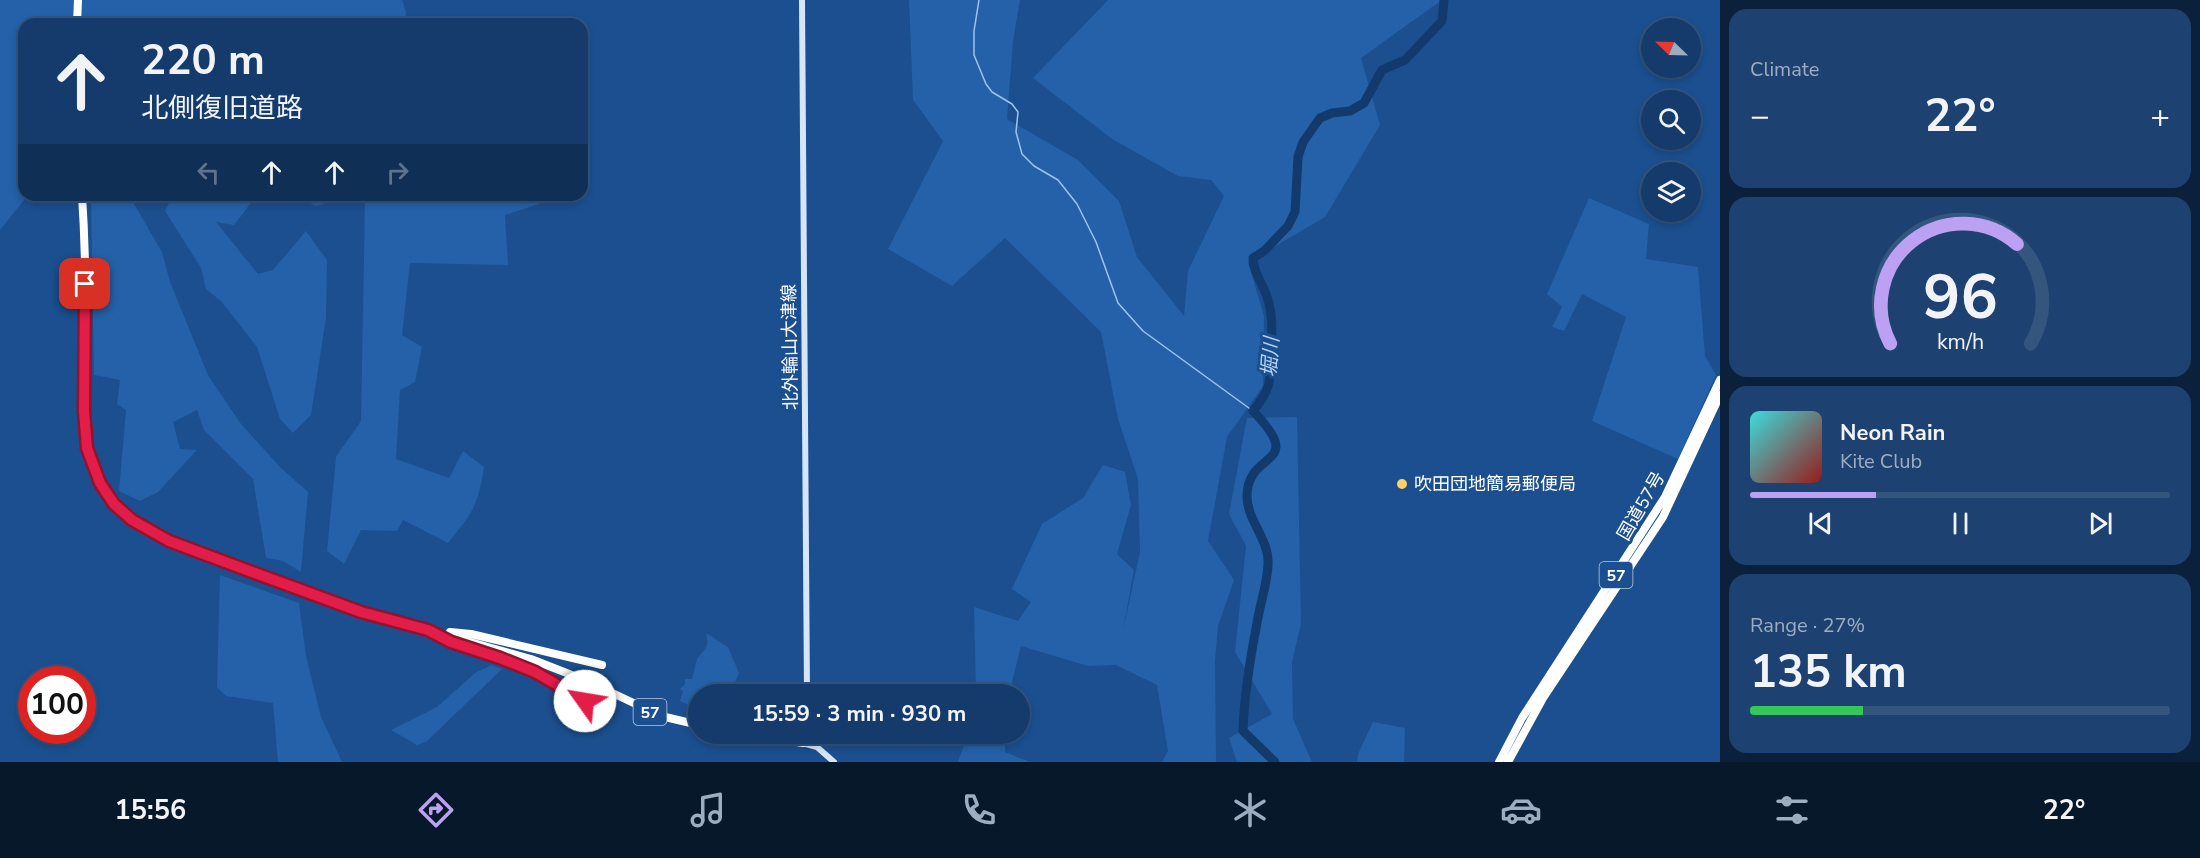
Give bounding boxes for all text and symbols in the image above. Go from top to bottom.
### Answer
north arrow [1641,18,1701,78]
map controls [1641,18,1701,222]
text: 220 m [141,32,265,89]
icon: ahead [42,42,120,120]
text: Climate [1750,56,1819,83]
text: 22° [1924,86,1996,147]
text: 北側復旧道路 [141,90,303,127]
button: search [1641,90,1701,150]
text: − [1750,94,1770,139]
text: + [2150,94,2170,139]
icon: left [192,156,225,189]
icon: ahead [255,156,288,189]
icon: ahead [318,156,351,189]
icon: right [381,156,414,189]
button: layers [1641,162,1701,222]
text: 96 [1923,255,1997,340]
pin [59,258,110,309]
icon: arrive [68,267,101,300]
street label: 北外輪山大津線 [777,284,803,410]
text: km/h [1936,327,1984,357]
water label: 堀川 [1256,334,1286,378]
text: Neon Rain [1840,418,1945,448]
text: Kite Club [1840,448,1922,475]
street label: 国道57号 [1612,467,1670,545]
place label: 吹田団地簡易郵便局 [1414,472,1576,496]
marker: 吹田団地簡易郵便局 [1395,477,1409,491]
icon: previous [1804,507,1837,540]
icon: pause [1944,507,1977,540]
icon: next [2084,507,2117,540]
road number: 57 [1600,562,1632,588]
text: Range · 27% [1750,612,1865,639]
text: 135 km [1750,642,1907,703]
speed limit sign: 100 [18,666,96,744]
position arrow [553,669,617,733]
road number: 57 [634,699,666,725]
text: 15:59 · 3 min · 930 m [752,699,966,729]
icon: directions [415,789,457,831]
icon: music [687,789,729,831]
icon: phone [958,789,1000,831]
icon: climate [1229,789,1271,831]
icon: car [1500,789,1542,831]
icon: filters [1771,789,1813,831]
text: 15:56 [115,792,186,829]
text: 22° [2043,792,2085,829]

